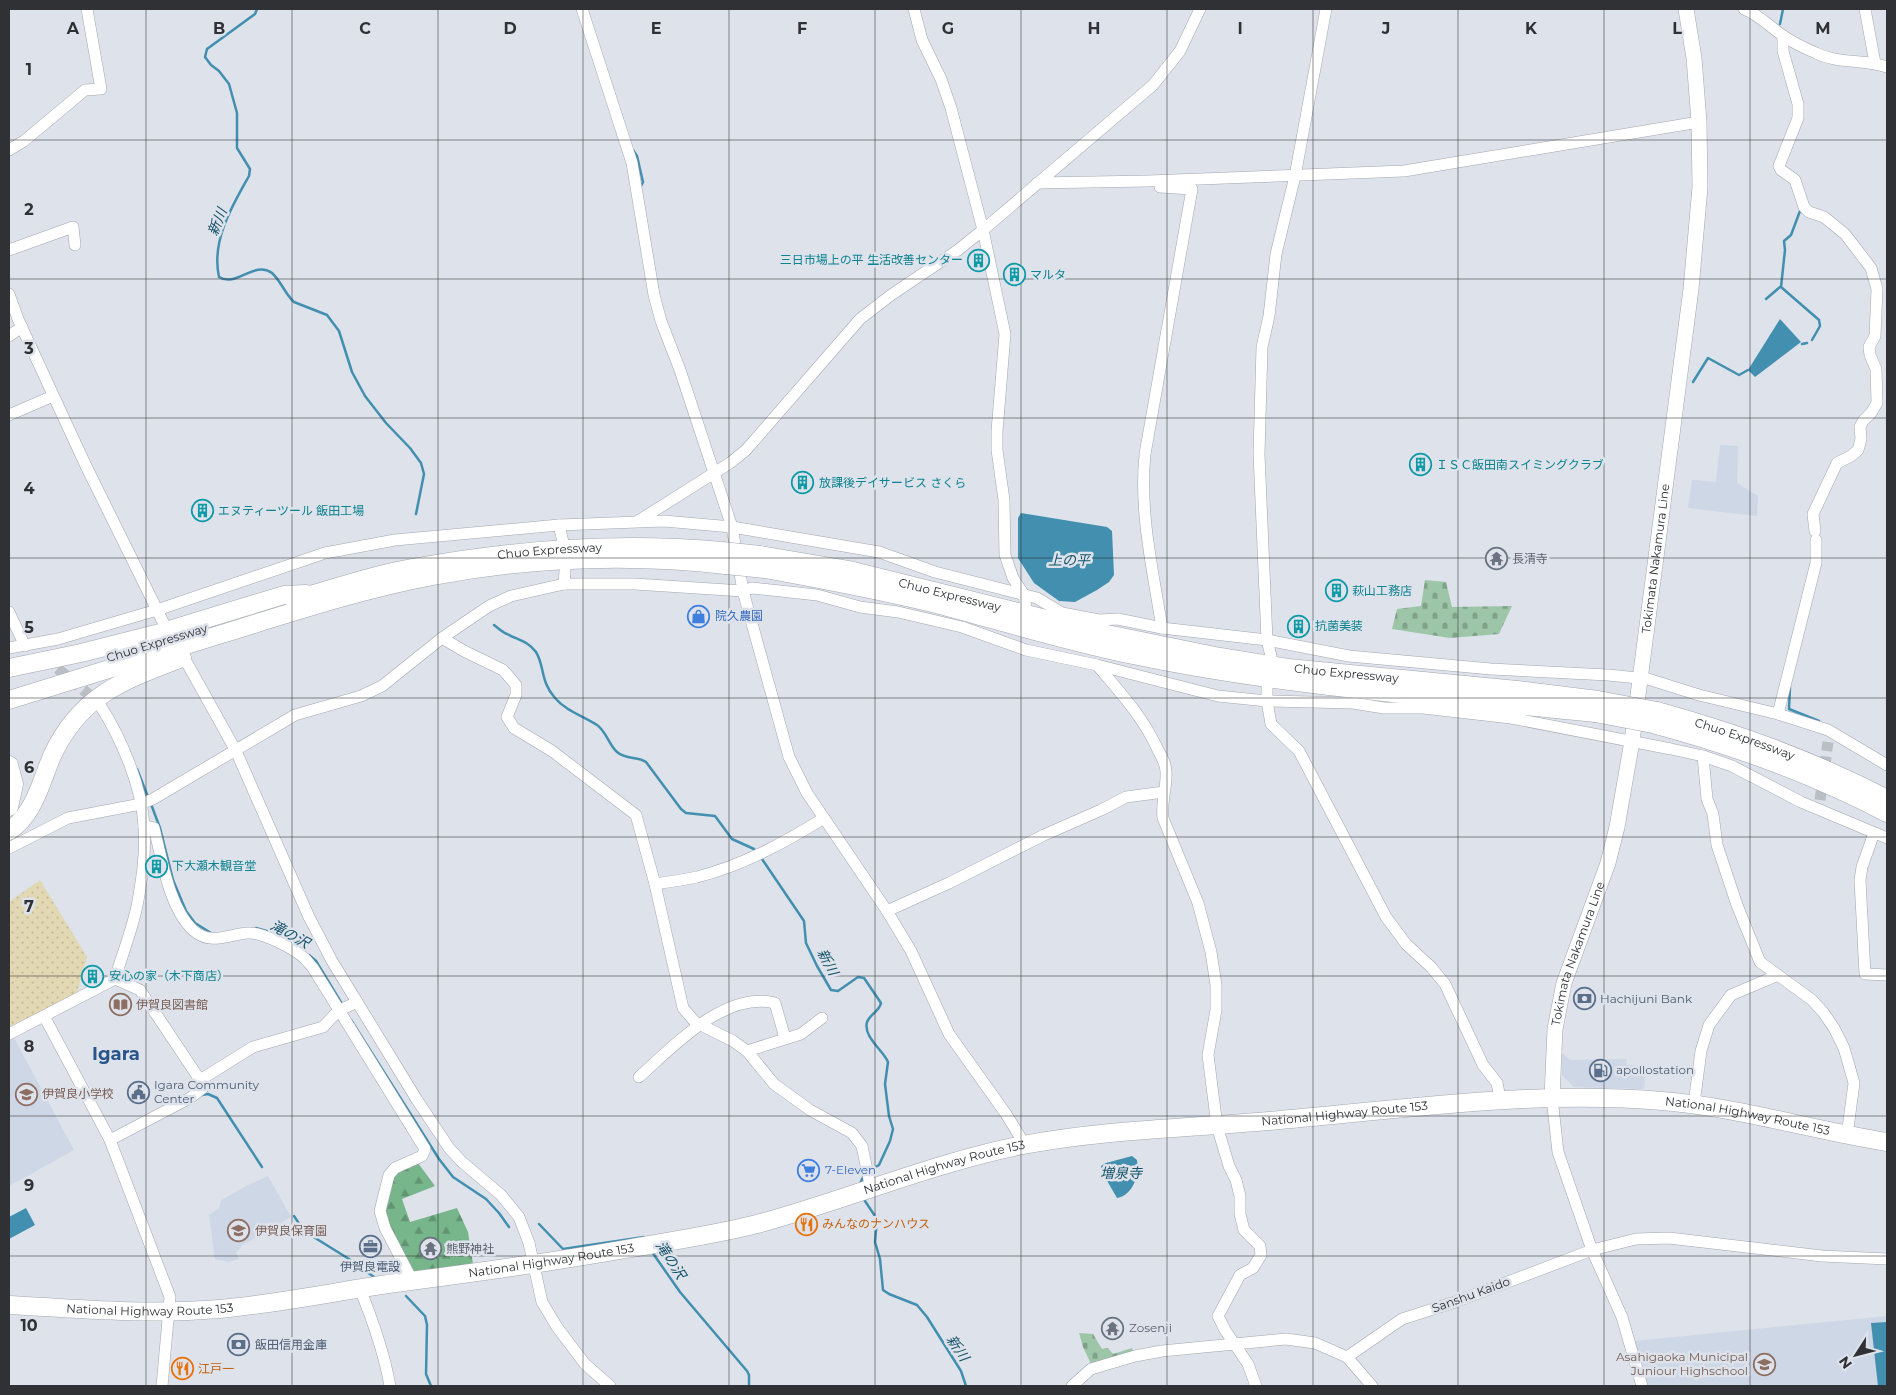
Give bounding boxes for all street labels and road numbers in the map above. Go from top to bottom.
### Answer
street label: Tokimata Nakamura Line [1638,483,1673,634]
street label: Chuo Expressway [496,540,603,562]
street label: Chuo Expressway [897,575,1003,615]
street label: Chuo Expressway [104,620,210,665]
street label: Chuo Expressway [1293,661,1400,686]
street label: Chuo Expressway [1693,714,1797,763]
street label: Tokimata Nakamura Line [1548,879,1608,1027]
street label: National Highway Route 153 [1665,1093,1832,1138]
street label: National Highway Route 153 [1261,1098,1429,1129]
street label: National Highway Route 153 [862,1137,1027,1197]
street label: National Highway Route 153 [467,1240,635,1280]
street label: Sanshu Kaido [1430,1273,1512,1316]
street label: National Highway Route 153 [66,1300,234,1319]

